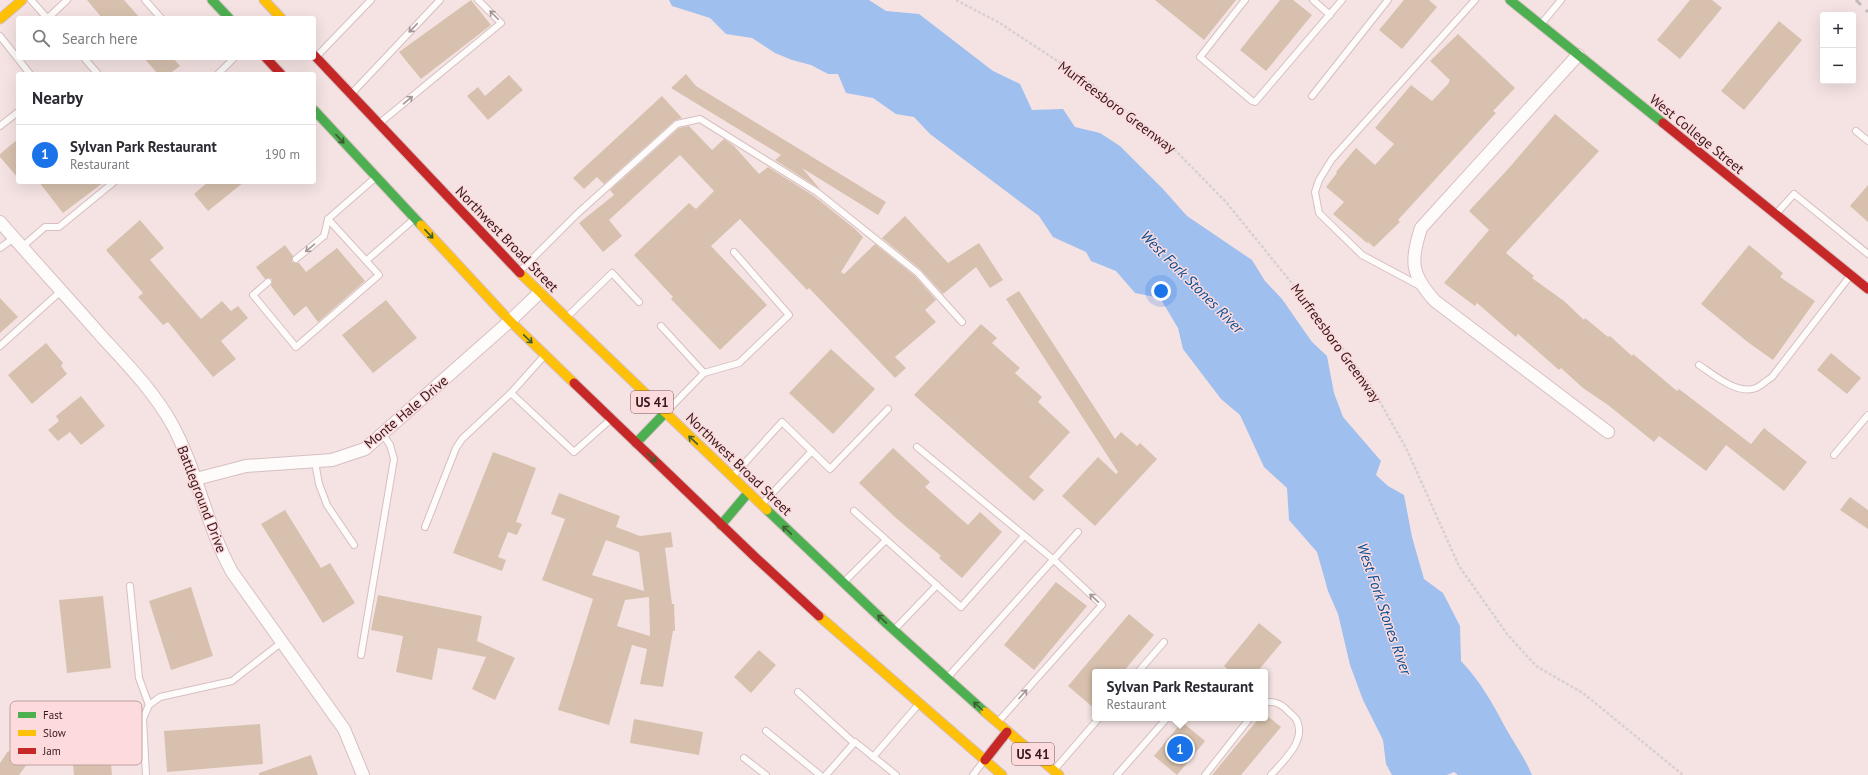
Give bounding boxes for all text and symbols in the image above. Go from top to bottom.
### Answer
one-way arrow [489,11,499,21]
map controls [1820,12,1856,84]
button: + [1820,12,1856,48]
search box [16,16,316,60]
one-way arrow [408,23,418,33]
icon: search [30,27,52,49]
text: Search here [62,29,138,48]
button: − [1820,48,1856,84]
street label: Murfreesboro Greenway [1055,57,1180,157]
text: Nearby [32,87,83,109]
street label: West College Street [1646,90,1748,178]
one-way arrow [403,95,414,104]
one-way arrow [336,133,345,144]
text: Sylvan Park Restaurant [70,137,217,156]
text: 1 [41,146,49,163]
text: 190 m [265,146,300,163]
text: Restaurant [70,156,129,173]
street label: Northwest Broad Street [452,182,562,296]
water label: West Fork Stones River [1137,226,1249,338]
one-way arrow [424,229,434,239]
one-way arrow [305,243,315,252]
street label: Murfreesboro Greenway [1287,280,1385,406]
your location [1151,281,1171,301]
one-way arrow [523,334,533,343]
street label: Monte Hale Drive [360,372,452,452]
road number: US 41 [631,391,673,413]
street label: Northwest Broad Street [682,409,796,519]
one-way arrow [688,435,698,445]
street label: Battleground Drive [173,443,231,555]
one-way arrow [647,453,657,463]
one-way arrow [782,525,792,535]
water label: West Fork Stones River [1353,540,1416,678]
one-way arrow [1089,593,1099,602]
one-way arrow [877,614,887,624]
popup [1092,669,1268,721]
text: Sylvan Park Restaurant [1107,677,1253,696]
one-way arrow [1019,689,1028,699]
text: Restaurant [1107,696,1166,713]
legend [10,701,142,765]
one-way arrow [974,702,984,711]
text: Fast [43,708,63,722]
text: Slow [43,726,66,740]
pin: 1 [1167,734,1193,764]
road number: US 41 [1012,743,1054,765]
text: Jam [42,744,61,758]

